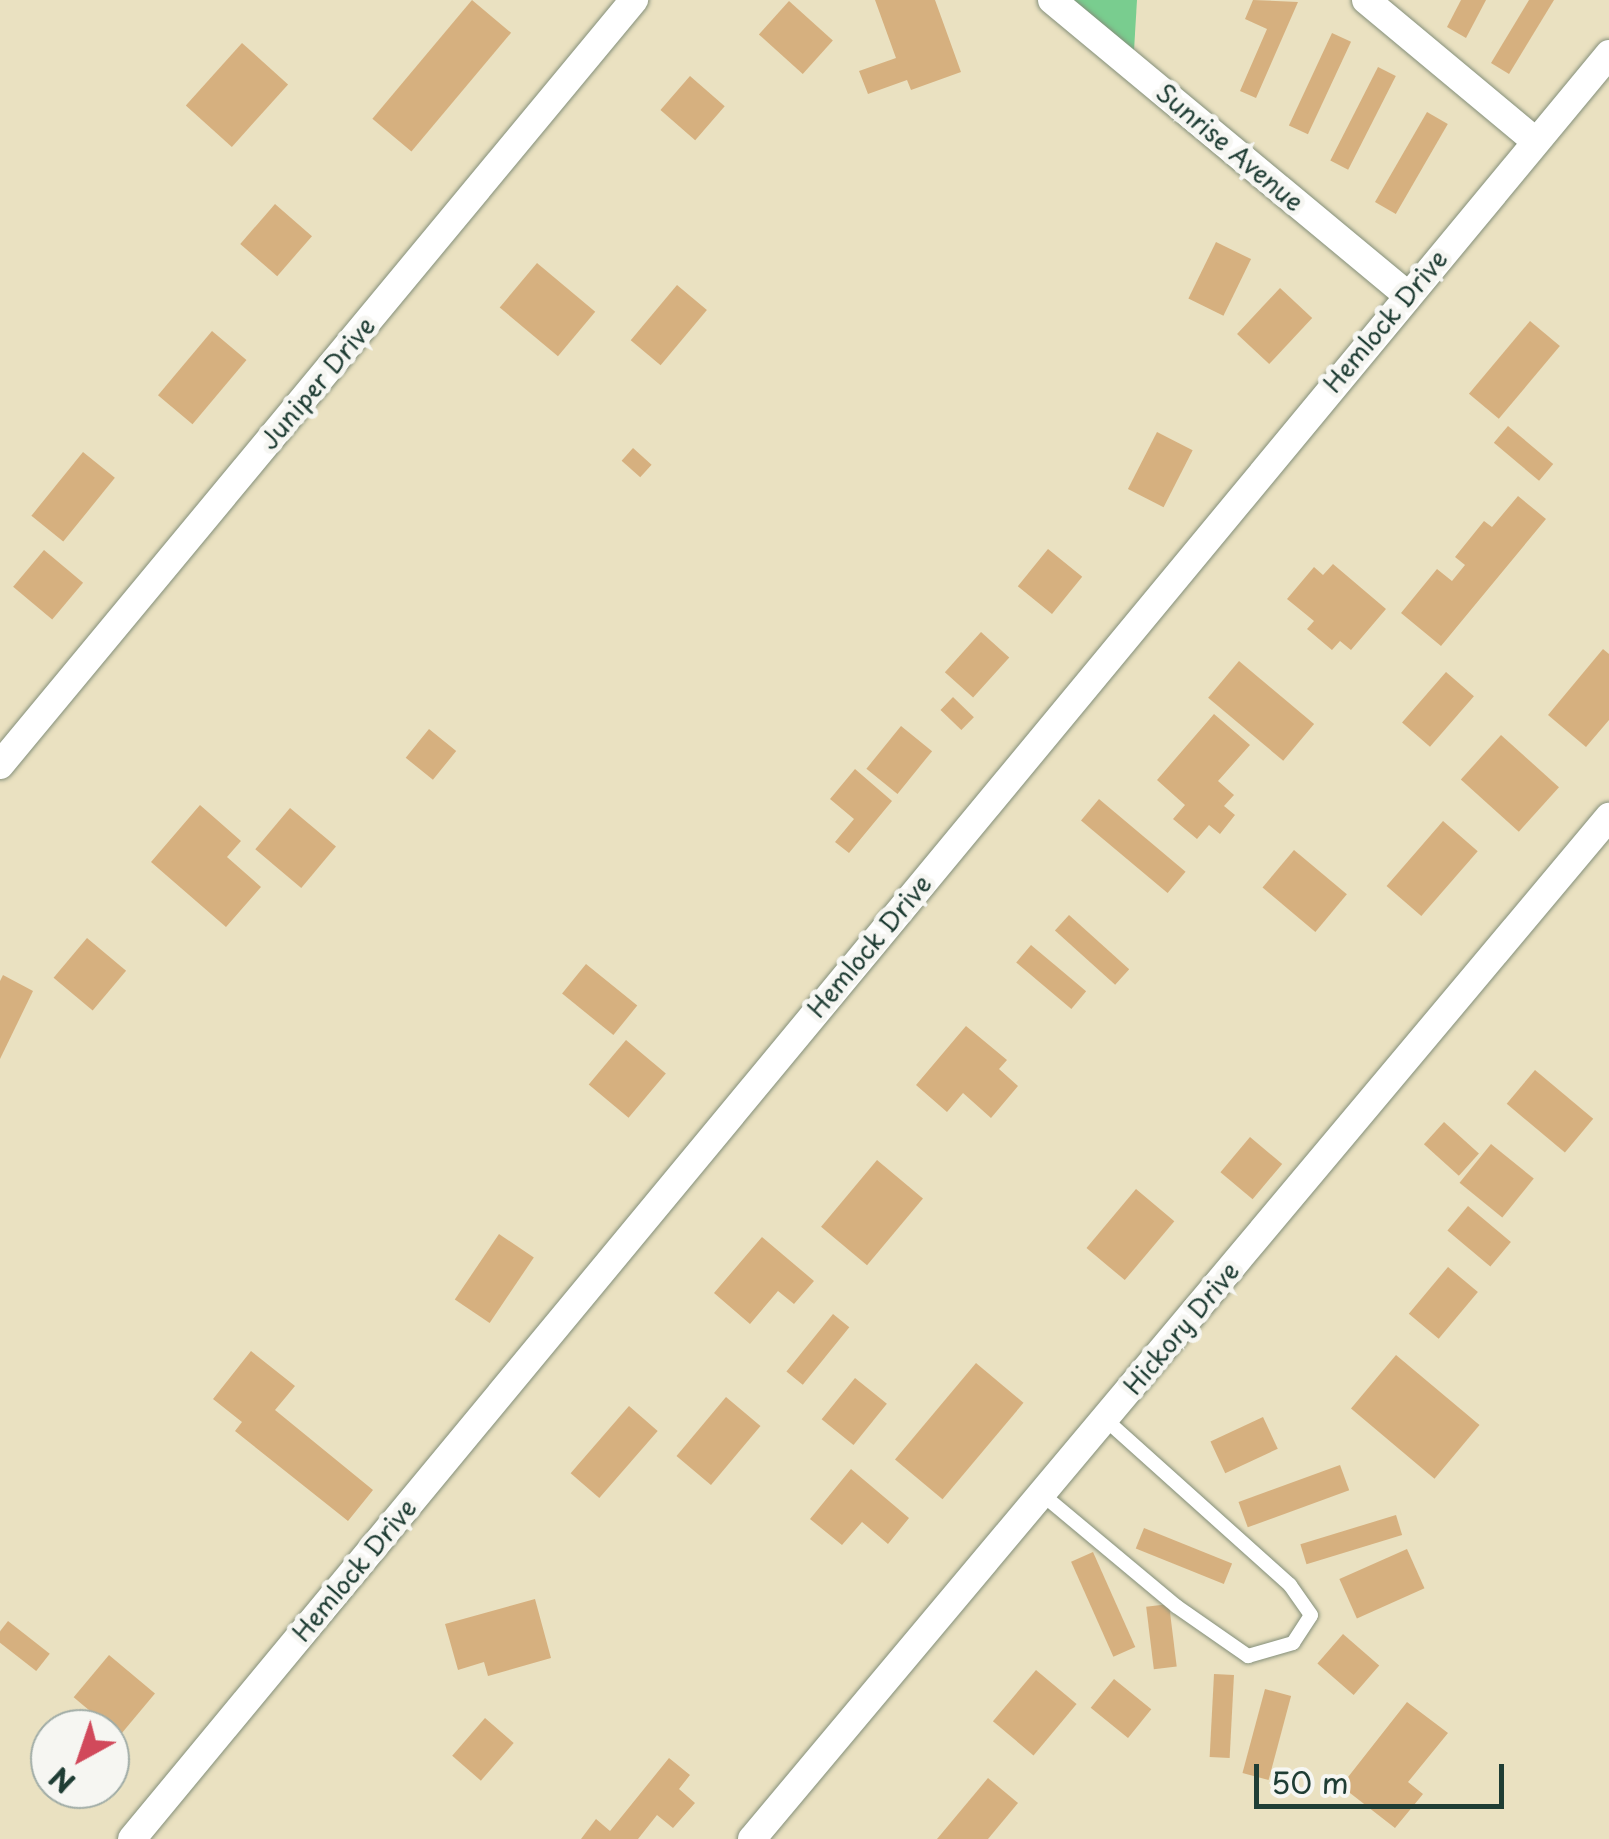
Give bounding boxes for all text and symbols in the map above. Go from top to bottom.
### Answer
street label: Sunrise Avenue [1151,77,1309,217]
street label: Hemlock Drive [1317,244,1453,398]
street label: Juniper Drive [253,310,381,456]
street label: Hemlock Drive [801,869,937,1023]
street label: Hickory Drive [1117,1255,1245,1401]
street label: Hemlock Drive [286,1493,422,1647]
north arrow [30,1709,130,1809]
scale bar [1259,1744,1509,1806]
text: N [39,1757,84,1804]
text: 50 m [1271,1759,1349,1804]

